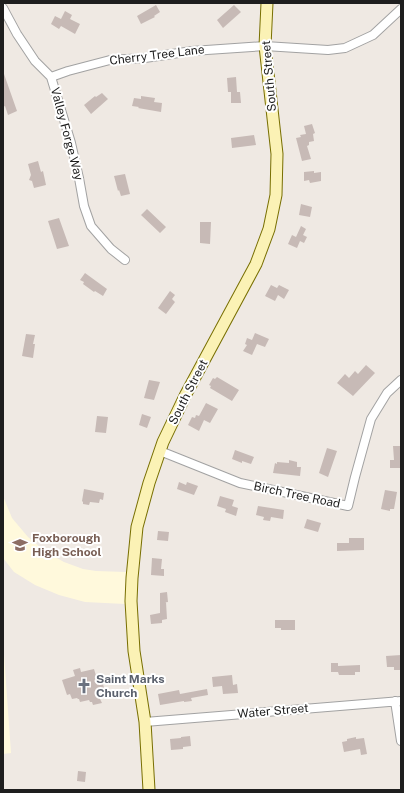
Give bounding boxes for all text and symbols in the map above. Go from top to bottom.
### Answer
street label: South Street [259,40,279,112]
street label: Cherry Tree Lane [109,42,206,68]
street label: Valley Forge Way [48,86,86,183]
street label: South Street [166,357,211,427]
street label: Birch Tree Road [252,479,342,511]
place label: Foxborough High School [32,531,101,559]
school or university icon: Foxborough High School [11,536,29,554]
place label: Saint Marks Church [96,672,165,700]
church icon: Saint Marks Church [75,677,93,695]
street label: Water Street [237,701,309,721]

